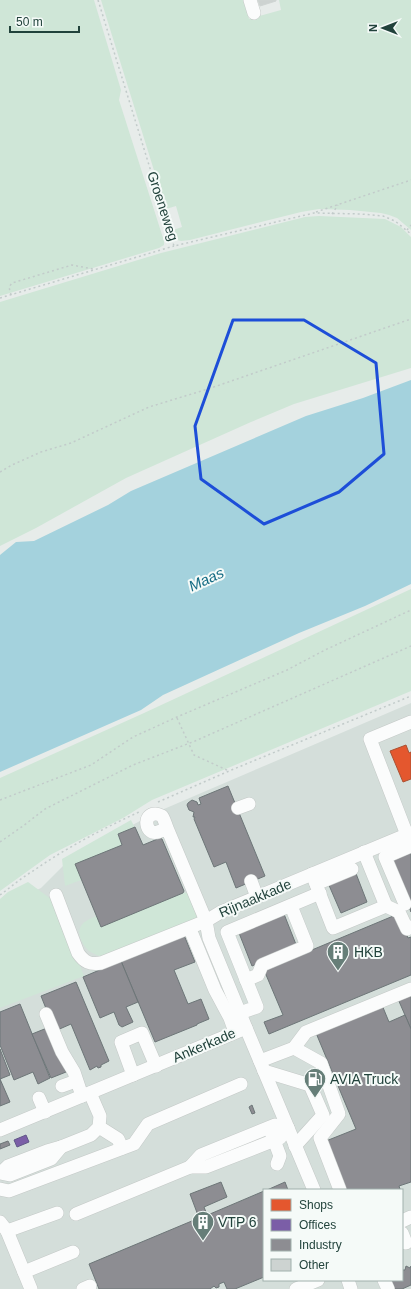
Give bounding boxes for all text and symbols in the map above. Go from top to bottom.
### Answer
scale bar [10,8,79,34]
north arrow [363,8,403,48]
text: 50 m [16,15,43,29]
text: N [367,24,379,32]
street label: Groeneweg [144,169,182,243]
water label: Maas [186,563,227,594]
street label: Rijnaakkade [216,876,294,920]
building icon: HKB [325,939,351,972]
place label: HKB [354,944,383,960]
street label: Ankerkade [170,1024,238,1065]
fuel station icon: AVIA Truck [302,1066,328,1099]
place label: AVIA Truck [330,1071,399,1087]
legend [263,1189,403,1281]
text: Shops [299,1198,333,1212]
building icon: VTP 6 [190,1209,216,1242]
place label: VTP 6 [218,1214,257,1230]
text: Offices [299,1218,336,1232]
text: Industry [299,1238,342,1252]
text: Other [299,1258,329,1272]

